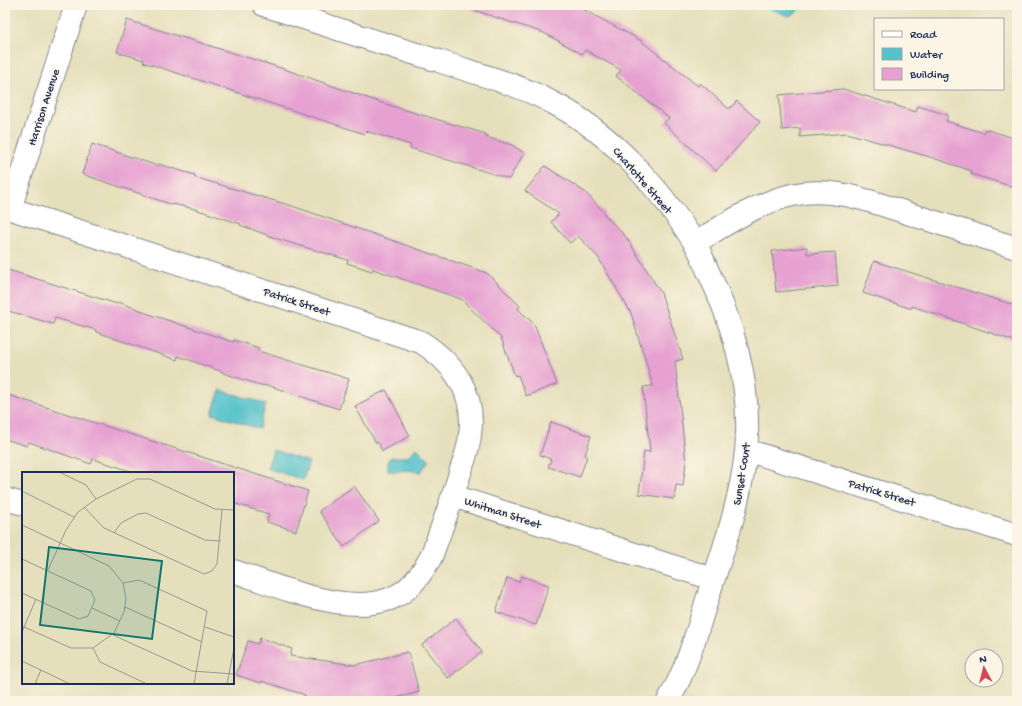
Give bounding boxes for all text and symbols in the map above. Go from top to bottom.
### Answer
legend [874,18,1004,90]
text: Road [910,29,937,43]
text: Water [910,49,944,63]
street label: Harrison Avenue [26,67,64,148]
text: Building [909,69,949,83]
street label: Charlotte Street [609,145,675,218]
street label: Patrick Street [260,285,333,321]
street label: Sunset Court [731,441,755,506]
inset map [22,472,234,684]
street label: Patrick Street [845,477,918,511]
street label: Whitman Street [462,495,544,533]
north arrow [964,648,1004,688]
text: N [979,654,987,666]

